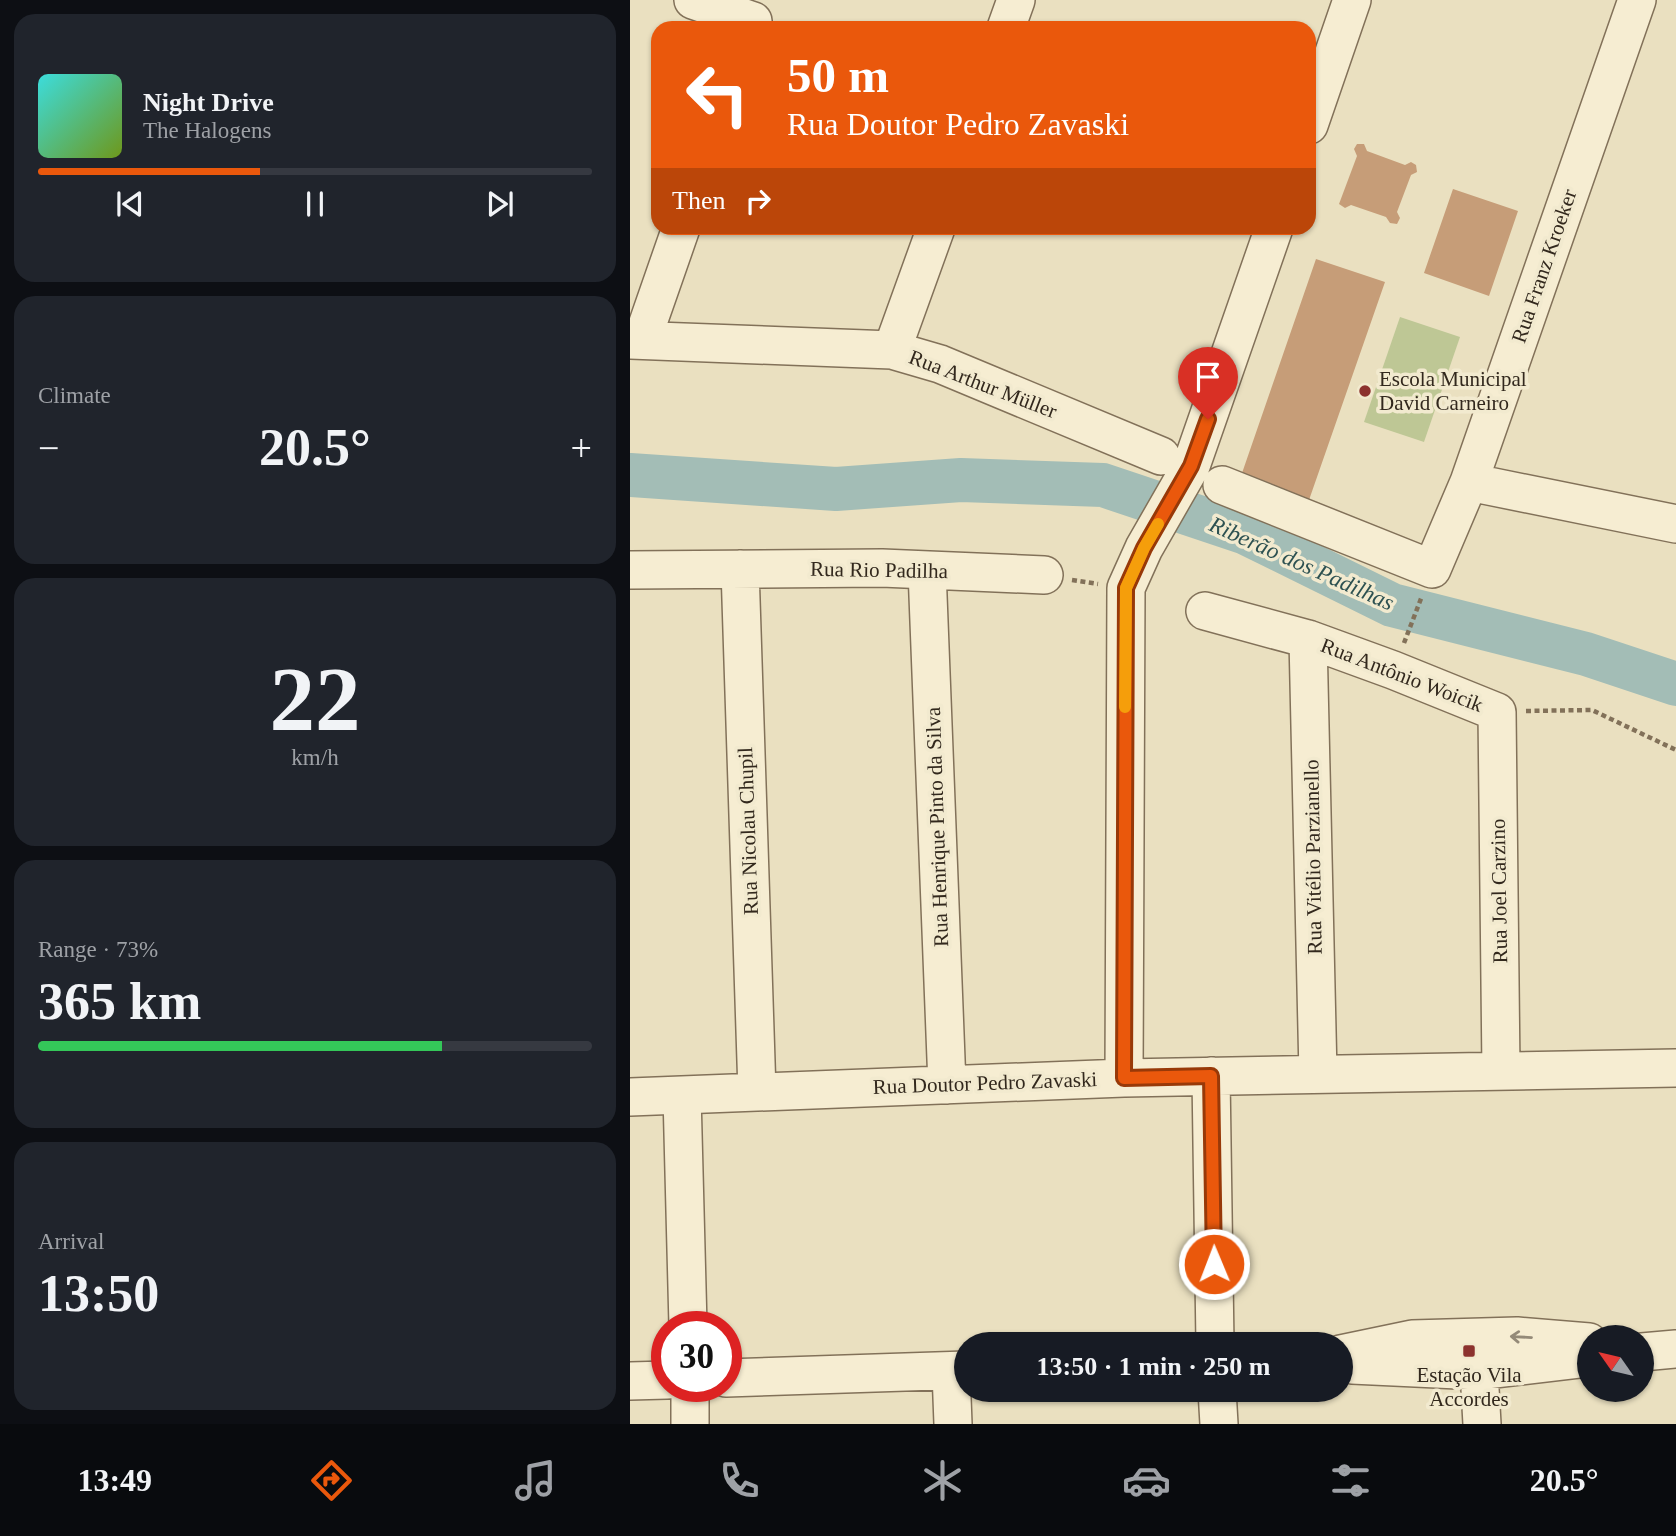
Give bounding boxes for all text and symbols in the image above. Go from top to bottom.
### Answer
text: 50 m [787,48,889,103]
icon: left [672,49,763,140]
text: Night Drive [143,88,274,117]
text: Rua Doutor Pedro Zavaski [787,106,1129,142]
text: The Halogens [143,118,271,143]
icon: right [739,182,777,220]
icon: previous [111,185,149,223]
icon: pause [296,185,334,223]
icon: next [481,185,519,223]
text: Then [672,186,725,215]
street label: Rua Franz Kroeker [1506,186,1582,346]
street label: Rua Arthur Müller [906,345,1060,423]
pin [1178,347,1238,419]
icon: arrive [1189,358,1227,396]
place label: Escola Municipal David Carneiro [1379,367,1527,415]
text: Climate [38,383,111,408]
marker: Escola Municipal David Carneiro [1357,383,1373,399]
text: 20.5° [259,419,371,476]
text: − [38,427,59,469]
text: + [571,427,592,469]
water label: Riberão dos Padilhas [1205,511,1398,615]
street label: Rua Rio Padilha [810,557,949,583]
street label: Rua Antônio Woicik [1318,633,1487,717]
text: 22 [270,649,361,750]
street label: Rua Henrique Pinto da Silva [921,706,953,948]
text: km/h [291,745,339,770]
street label: Rua Nicolau Chupil [733,746,763,915]
street label: Rua Vitélio Parzianello [1299,759,1327,955]
street label: Rua Joel Carzino [1486,818,1512,964]
text: Range · 73% [38,937,158,962]
text: 365 km [38,973,201,1030]
street label: Rua Doutor Pedro Zavaski [872,1067,1098,1099]
position arrow [1177,1227,1251,1301]
text: Arrival [38,1229,104,1254]
text: 13:50 [38,1265,159,1322]
speed limit sign: 30 [651,1311,742,1402]
north arrow [1577,1325,1654,1402]
map controls [1577,1325,1654,1402]
one-way arrow [1510,1330,1533,1343]
marker: Estação Vila Accordes [1461,1343,1477,1359]
text: 13:50 · 1 min · 250 m [1037,1352,1271,1381]
place label: Estação Vila Accordes [1416,1363,1522,1411]
icon: directions [307,1456,356,1505]
icon: music [511,1456,560,1505]
icon: phone [715,1456,764,1505]
icon: climate [918,1456,967,1505]
icon: car [1122,1456,1171,1505]
icon: filters [1326,1456,1375,1505]
text: 13:49 [77,1462,152,1498]
text: 20.5° [1530,1462,1599,1498]

